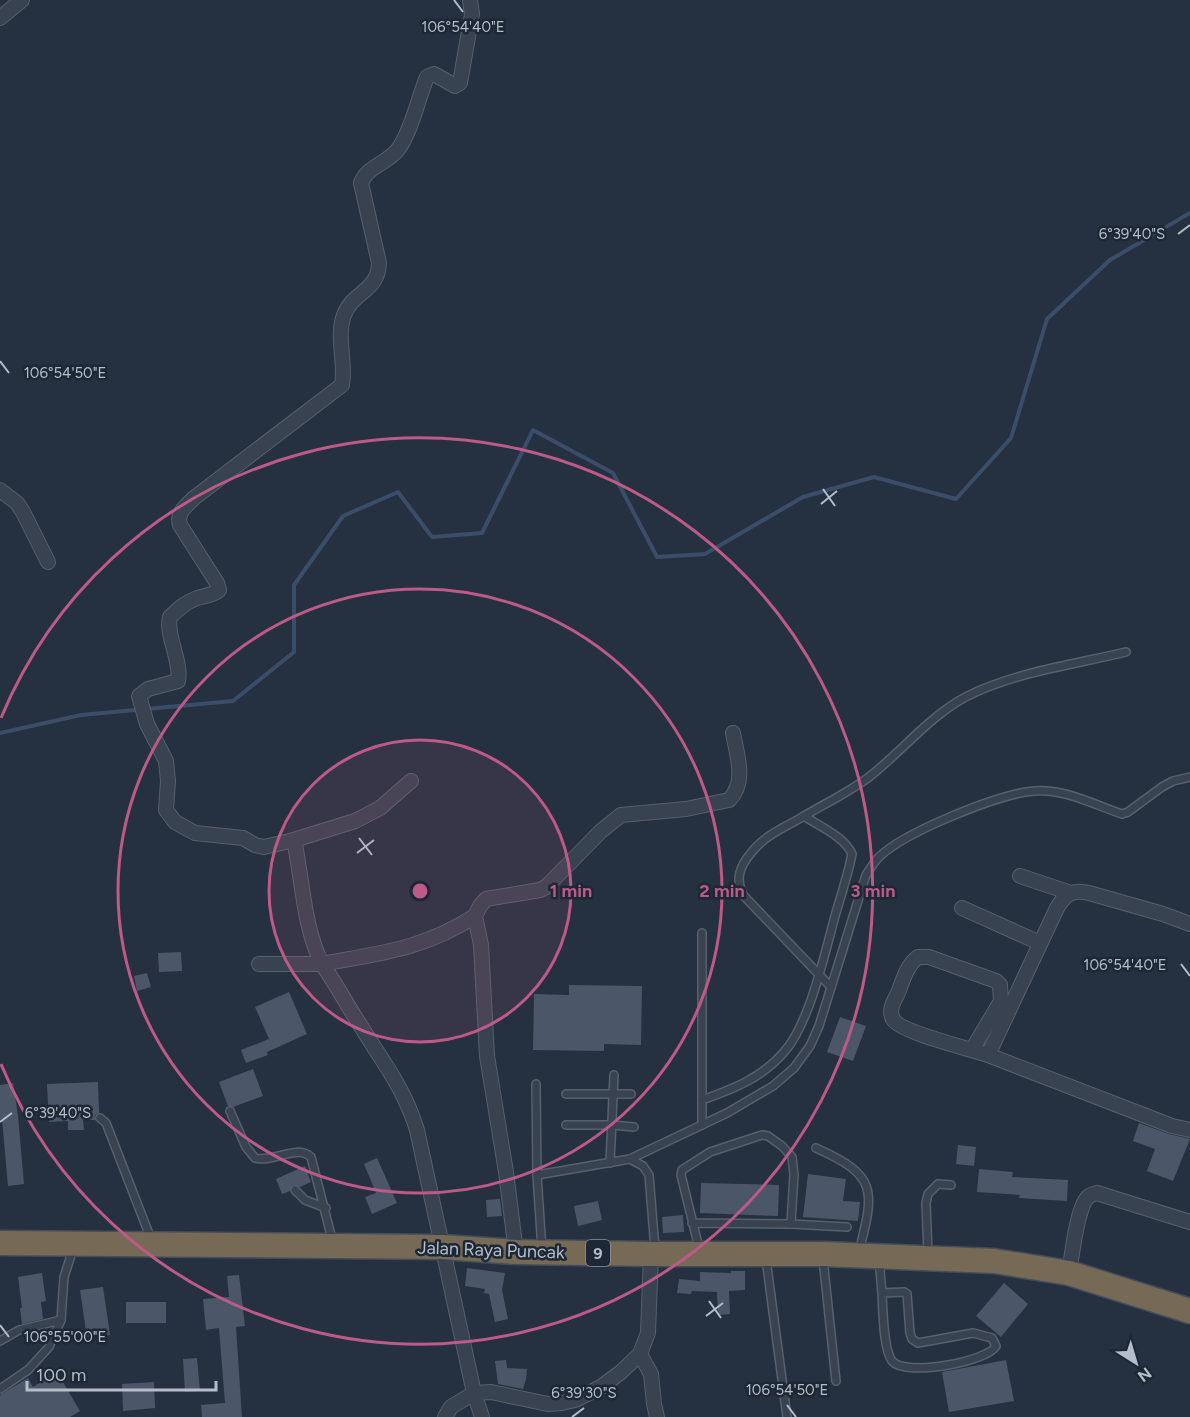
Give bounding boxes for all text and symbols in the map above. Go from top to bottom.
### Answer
text: 106°54'40"E [421,18,505,36]
text: 6°39'40"S [1099,225,1165,243]
text: 106°54'50"E [24,364,106,382]
text: 1 min [550,880,592,902]
text: 2 min [699,880,745,902]
text: 3 min [851,880,895,902]
centre of rings [410,881,430,901]
text: 106°54'40"E [1083,956,1167,974]
text: 6°39'40"S [25,1104,91,1122]
street label: Jalan Raya Puncak [417,1236,565,1264]
road number: 9 [586,1240,610,1266]
text: 106°55'00"E [24,1328,107,1346]
north arrow [1106,1333,1166,1393]
scale bar [27,1354,216,1392]
text: N [1134,1363,1155,1386]
text: 100 m [36,1364,86,1386]
text: 106°54'50"E [746,1381,828,1399]
text: 6°39'30"S [551,1384,617,1402]

